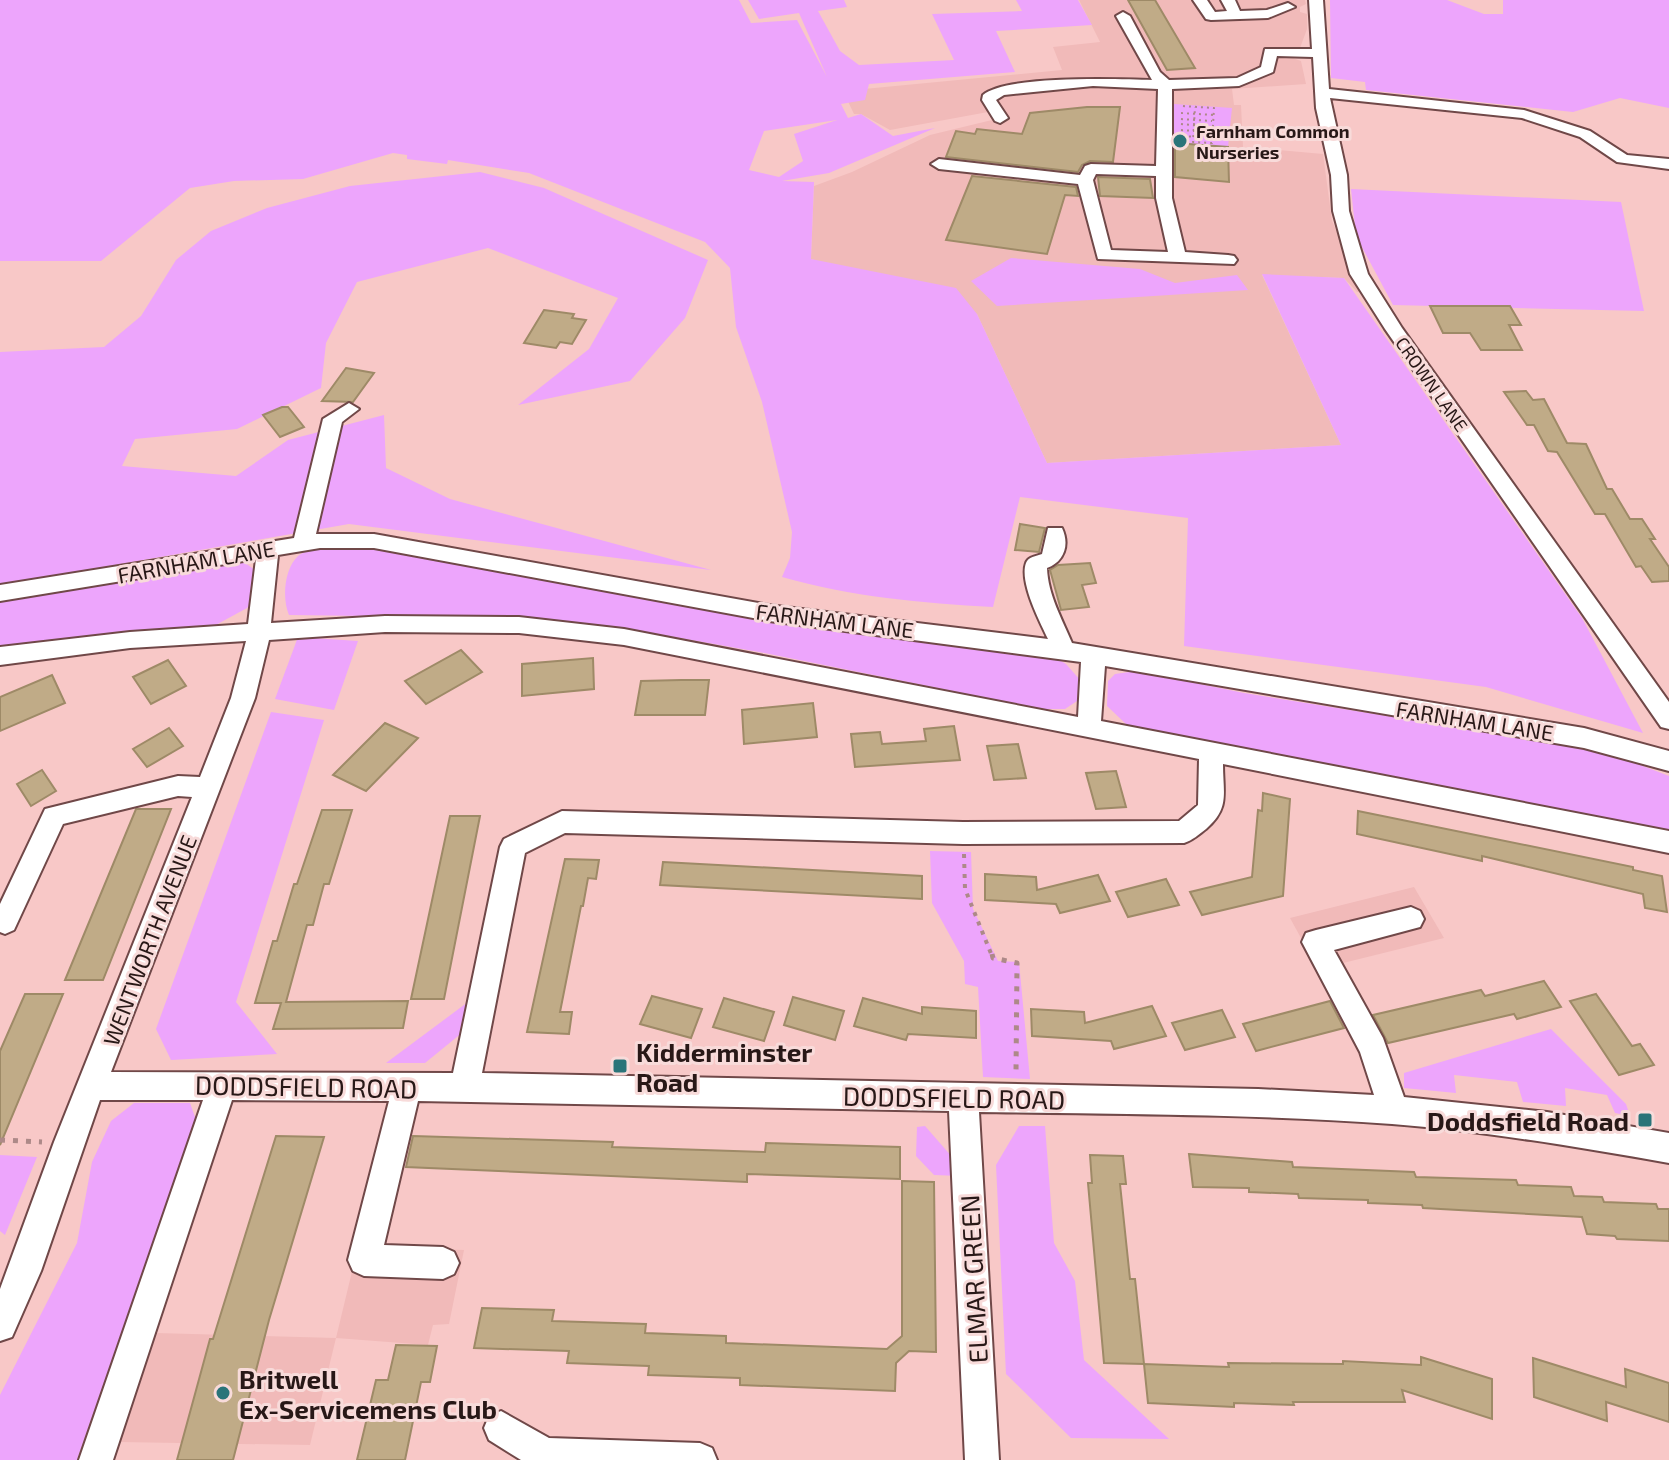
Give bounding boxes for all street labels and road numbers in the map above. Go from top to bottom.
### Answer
street label: CROWN LANE [1391,332,1473,436]
street label: FARNHAM LANE [115,534,277,588]
street label: FARNHAM LANE [755,597,915,643]
street label: FARNHAM LANE [1394,695,1556,745]
street label: WENTWORTH AVENUE [97,831,201,1049]
street label: DODDSFIELD ROAD [195,1069,417,1103]
street label: DODDSFIELD ROAD [843,1080,1065,1114]
street label: ELMAR GREEN [953,1194,993,1364]

